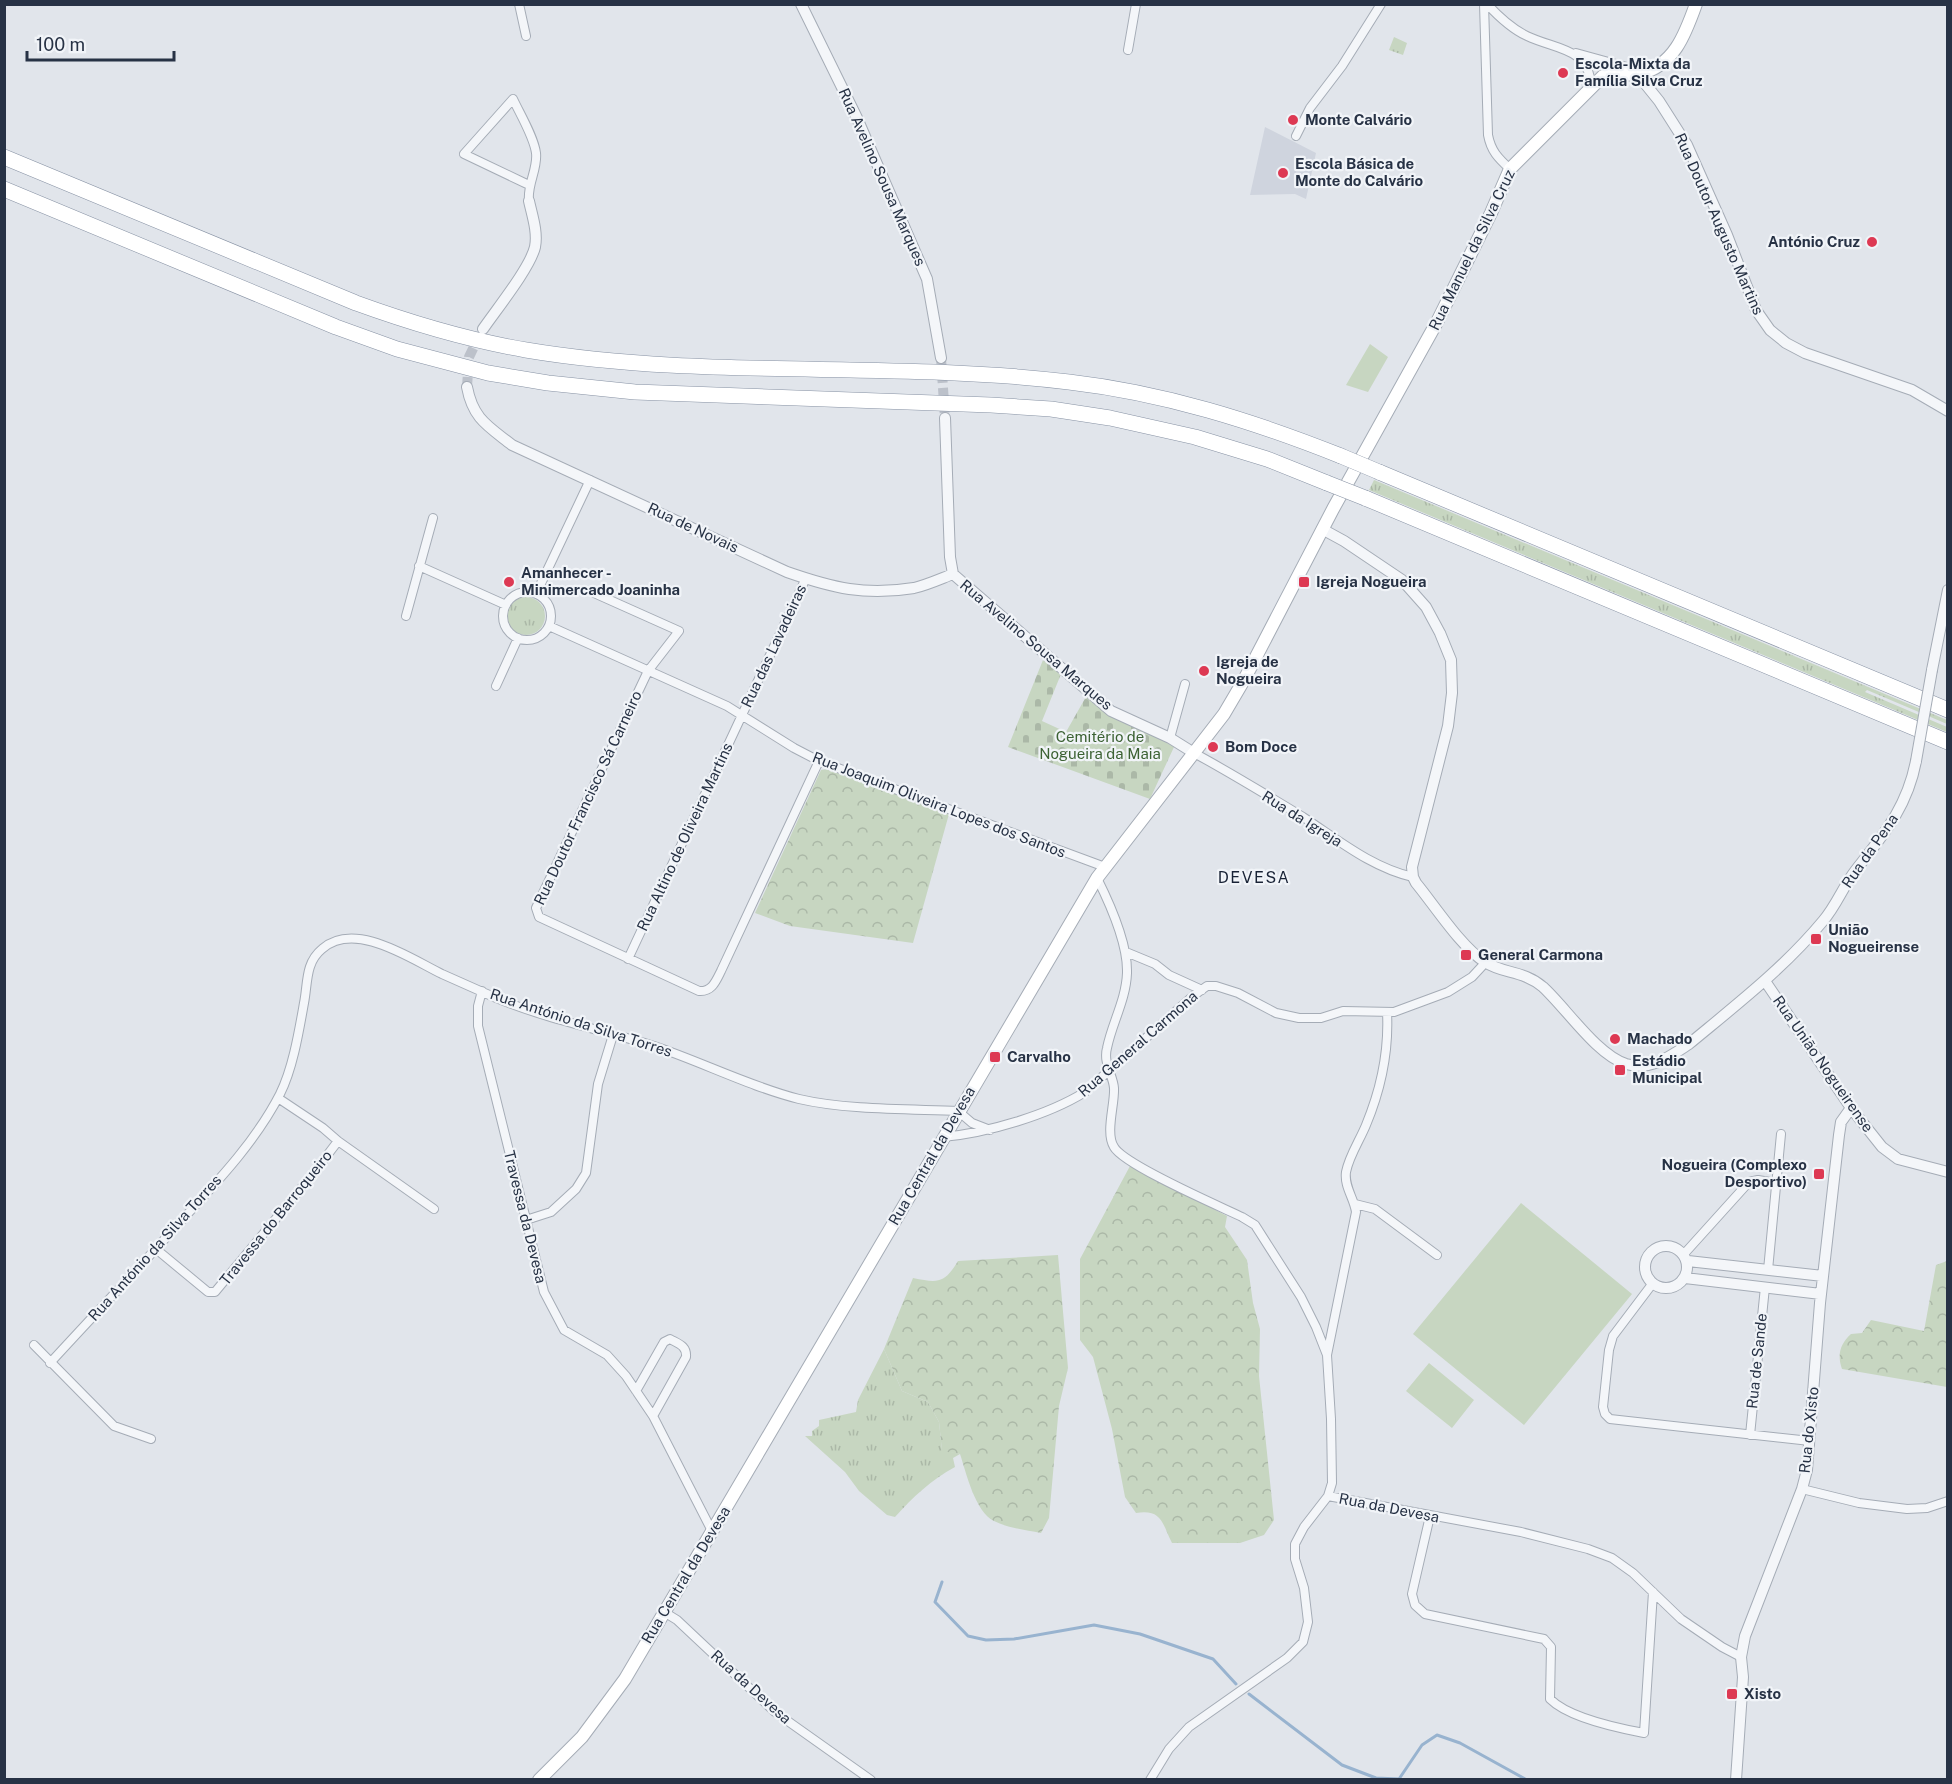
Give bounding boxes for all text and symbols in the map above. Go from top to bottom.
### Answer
scale bar [27,24,174,62]
text: 100 m [36,34,85,55]
place label: Escola-Mixta da Família Silva Cruz [1575,55,1702,89]
marker: Escola-Mixta da Família Silva Cruz [1556,66,1570,80]
street label: Rua Avelino Sousa Marques [835,85,929,268]
place label: Monte Calvário [1305,111,1413,128]
marker: Monte Calvário [1286,113,1300,127]
street label: Rua Doutor Augusto Martins [1672,130,1767,317]
place label: Escola Básica de Monte do Calvário [1295,155,1424,189]
marker: Escola Básica de Monte do Calvário [1276,166,1290,180]
street label: Rua Manuel da Silva Cruz [1425,167,1518,333]
place label: António Cruz [1768,233,1860,250]
marker: António Cruz [1865,235,1879,249]
street label: Rua de Novais [645,499,741,556]
place label: Amanhecer - Minimercado Joaninha [521,564,680,598]
place label: Igreja Nogueira [1316,573,1426,590]
marker: Amanhecer - Minimercado Joaninha [502,575,516,589]
marker: Igreja Nogueira [1297,575,1311,589]
street label: Rua Avelino Sousa Marques [957,576,1116,713]
street label: Rua das Lavadeiras [738,582,809,710]
place label: Igreja de Nogueira [1216,653,1281,687]
marker: Igreja de Nogueira [1197,664,1211,678]
street label: Rua Doutor Francisco Sá Carneiro [530,688,645,908]
park label: Cemitério de Nogueira da Maia [1039,728,1161,762]
place label: Bom Doce [1225,738,1297,755]
street label: Rua Altino de Oliveira Martins [633,740,736,934]
marker: Bom Doce [1206,740,1220,754]
street label: Rua Joaquim Oliveira Lopes dos Santos [810,748,1068,861]
street label: Rua da Igreja [1259,787,1345,850]
street label: Rua da Pena [1838,811,1901,891]
district label: DEVESA [1218,868,1290,887]
place label: União Nogueirense [1828,921,1919,955]
marker: União Nogueirense [1809,932,1823,946]
place label: General Carmona [1478,946,1603,963]
marker: General Carmona [1459,948,1473,962]
street label: Rua António da Silva Torres [488,985,674,1060]
street label: Rua General Carmona [1075,987,1201,1100]
street label: Rua União Nogueirense [1770,992,1877,1135]
place label: Machado [1627,1030,1693,1047]
marker: Machado [1608,1032,1622,1046]
place label: Carvalho [1007,1048,1071,1065]
marker: Carvalho [988,1050,1002,1064]
place label: Estádio Municipal [1632,1052,1702,1086]
marker: Estádio Municipal [1613,1063,1627,1077]
street label: Rua Central da Devesa [885,1084,978,1228]
street label: Travessa do Barroqueiro [216,1147,335,1288]
street label: Travessa da Devesa [501,1149,550,1285]
place label: Nogueira (Complexo Desportivo) [1662,1156,1807,1190]
marker: Nogueira (Complexo Desportivo) [1812,1167,1826,1181]
street label: Rua António da Silva Torres [85,1171,225,1324]
street label: Rua de Sande [1743,1312,1770,1410]
street label: Rua do Xisto [1796,1386,1822,1474]
street label: Rua da Devesa [1337,1489,1441,1526]
street label: Rua Central da Devesa [638,1503,733,1646]
street label: Rua da Devesa [708,1646,795,1727]
place label: Xisto [1744,1685,1782,1702]
marker: Xisto [1725,1687,1739,1701]

